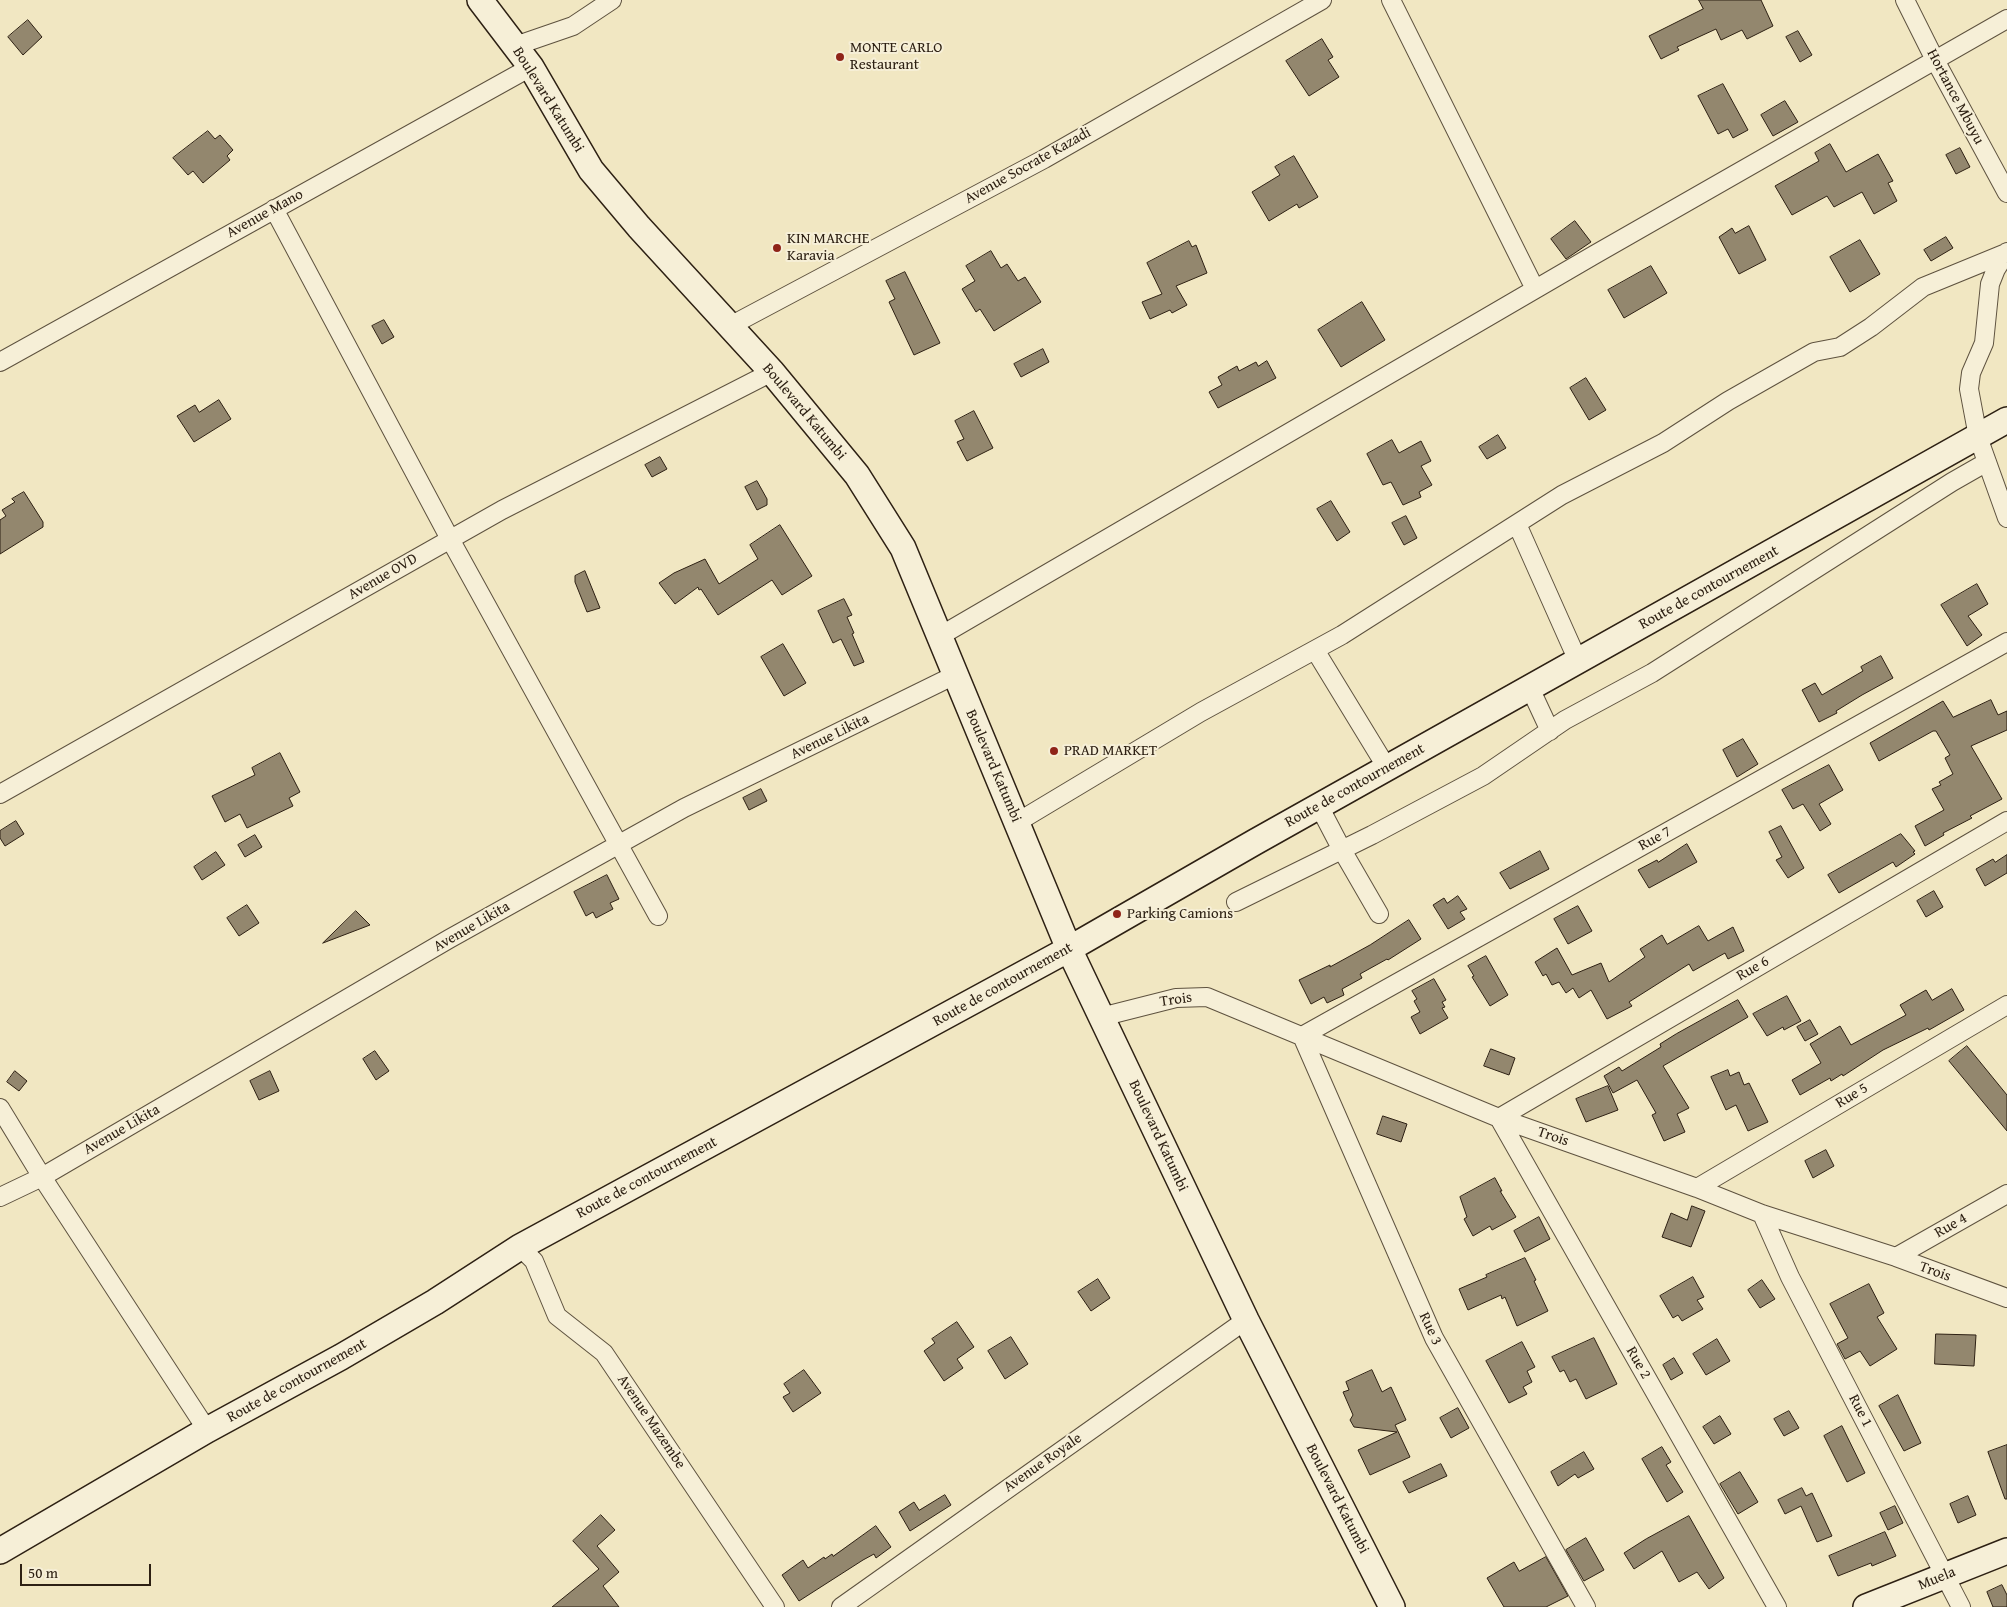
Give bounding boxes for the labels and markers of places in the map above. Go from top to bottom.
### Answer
place label: MONTE CARLO Restaurant [850,39,942,74]
marker: MONTE CARLO Restaurant [834,51,846,63]
place label: KIN MARCHE Karavia [787,230,869,265]
marker: KIN MARCHE Karavia [771,242,783,254]
place label: PRAD MARKET [1064,742,1157,760]
marker: PRAD MARKET [1048,745,1060,757]
place label: Parking Camions [1127,905,1233,923]
marker: Parking Camions [1111,908,1123,920]

